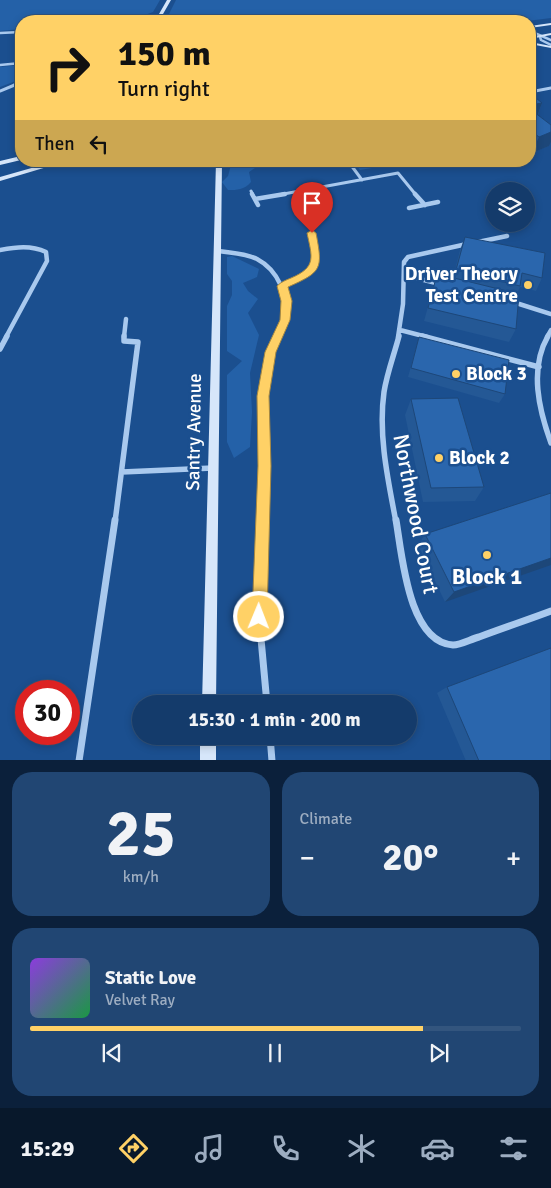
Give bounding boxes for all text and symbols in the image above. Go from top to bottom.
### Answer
text: 150 m [118,32,211,75]
icon: right [35,35,100,100]
text: Turn right [118,75,210,102]
icon: left [85,130,113,158]
text: Then [35,132,75,156]
pin [291,182,333,233]
map controls [485,182,535,232]
button: layers [485,182,535,232]
icon: arrive [298,189,326,217]
place label: Driver Theory Test Centre [405,262,519,308]
marker: Driver Theory Test Centre [522,279,534,291]
place label: Block 3 [466,362,527,386]
marker: Block 3 [450,368,462,380]
street label: Santry Avenue [181,373,207,491]
street label: Northwood Court [387,432,445,596]
place label: Block 2 [449,446,510,470]
marker: Block 2 [433,452,445,464]
marker: Block 1 [481,549,493,561]
place label: Block 1 [452,563,522,590]
position arrow [232,590,284,642]
speed limit sign: 30 [15,680,80,745]
text: 15:30 · 1 min · 200 m [188,708,361,732]
text: 25 [106,794,176,874]
text: Climate [300,809,352,829]
text: 20° [382,834,438,881]
text: − [300,841,315,875]
text: + [506,841,521,875]
text: km/h [123,867,159,887]
text: Static Love [105,966,196,990]
text: Velvet Ray [105,990,175,1010]
icon: previous [98,1039,126,1067]
icon: pause [261,1039,289,1067]
icon: next [425,1039,453,1067]
icon: directions [116,1131,151,1166]
icon: music [192,1131,227,1166]
icon: phone [268,1131,303,1166]
icon: climate [344,1131,379,1166]
icon: car [420,1131,455,1166]
icon: filters [496,1131,531,1166]
text: 15:29 [21,1135,75,1162]

